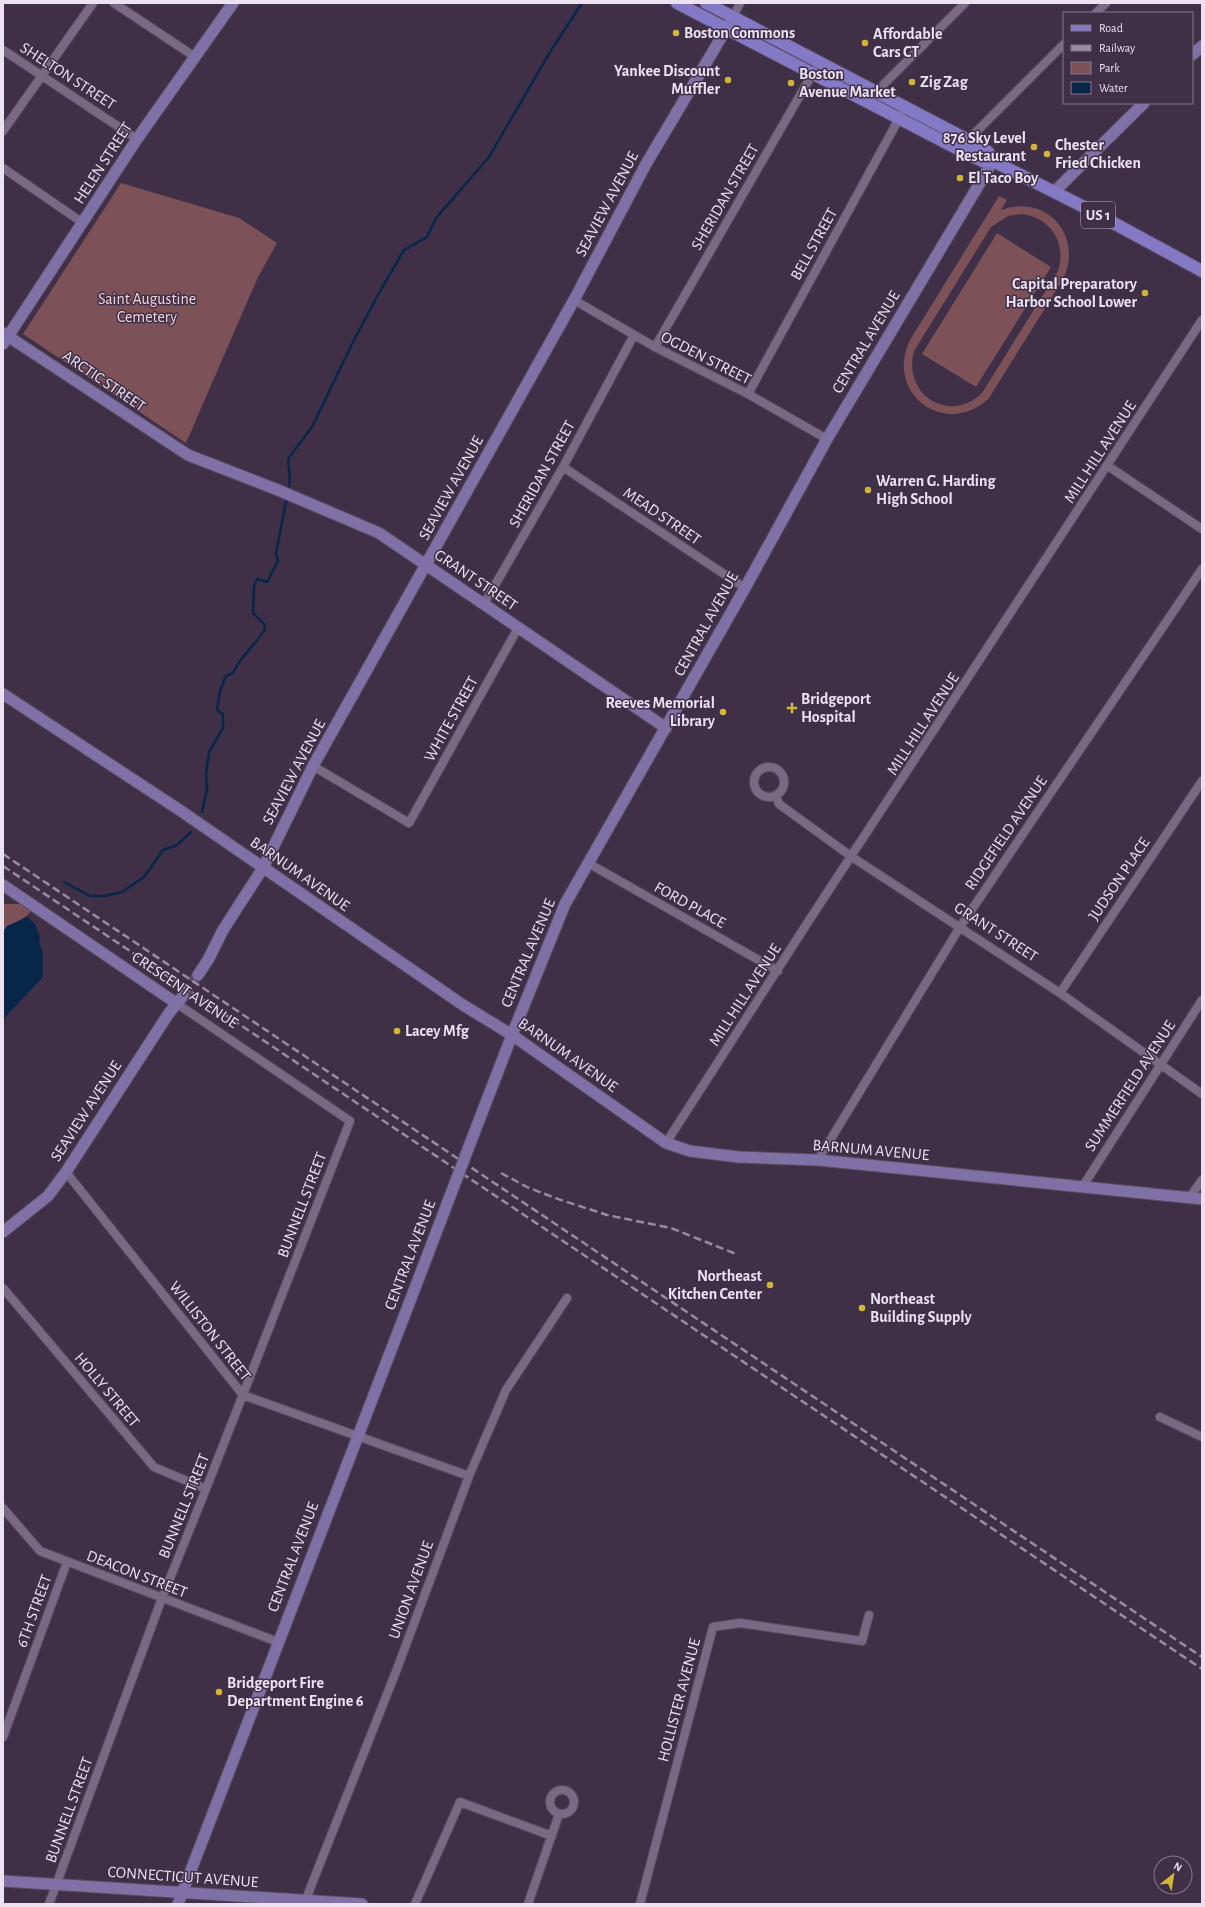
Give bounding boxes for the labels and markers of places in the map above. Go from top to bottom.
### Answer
place label: Boston Commons [684,25,795,41]
place label: Affordable Cars CT [873,26,943,60]
marker: Boston Commons [671,28,681,38]
marker: Affordable Cars CT [860,38,870,48]
place label: Yankee Discount Muffler [614,63,721,97]
place label: Boston Avenue Market [799,66,896,100]
place label: Zig Zag [920,74,969,90]
marker: Yankee Discount Muffler [723,75,733,85]
marker: Zig Zag [907,77,917,87]
marker: Boston Avenue Market [786,78,796,88]
place label: 876 Sky Level Restaurant [943,130,1027,164]
place label: Chester Fried Chicken [1055,137,1141,171]
marker: 876 Sky Level Restaurant [1029,142,1039,152]
marker: Chester Fried Chicken [1042,149,1052,159]
place label: El Taco Boy [968,170,1039,187]
marker: El Taco Boy [955,173,965,183]
place label: Capital Preparatory Harbor School Lower [1006,276,1138,310]
marker: Capital Preparatory Harbor School Lower [1140,288,1150,298]
place label: Warren G. Harding High School [876,473,996,507]
marker: Warren G. Harding High School [863,485,873,495]
place label: Bridgeport Hospital [801,691,872,725]
place label: Reeves Memorial Library [606,695,716,730]
marker: Bridgeport Hospital [786,702,798,714]
marker: Reeves Memorial Library [718,707,728,717]
place label: Lacey Mfg [405,1023,470,1040]
marker: Lacey Mfg [392,1026,402,1036]
place label: Northeast Kitchen Center [668,1268,763,1302]
marker: Northeast Kitchen Center [765,1280,775,1290]
place label: Northeast Building Supply [870,1291,973,1326]
marker: Northeast Building Supply [857,1303,867,1313]
place label: Bridgeport Fire Department Engine 6 [227,1675,364,1709]
marker: Bridgeport Fire Department Engine 6 [214,1687,224,1697]

